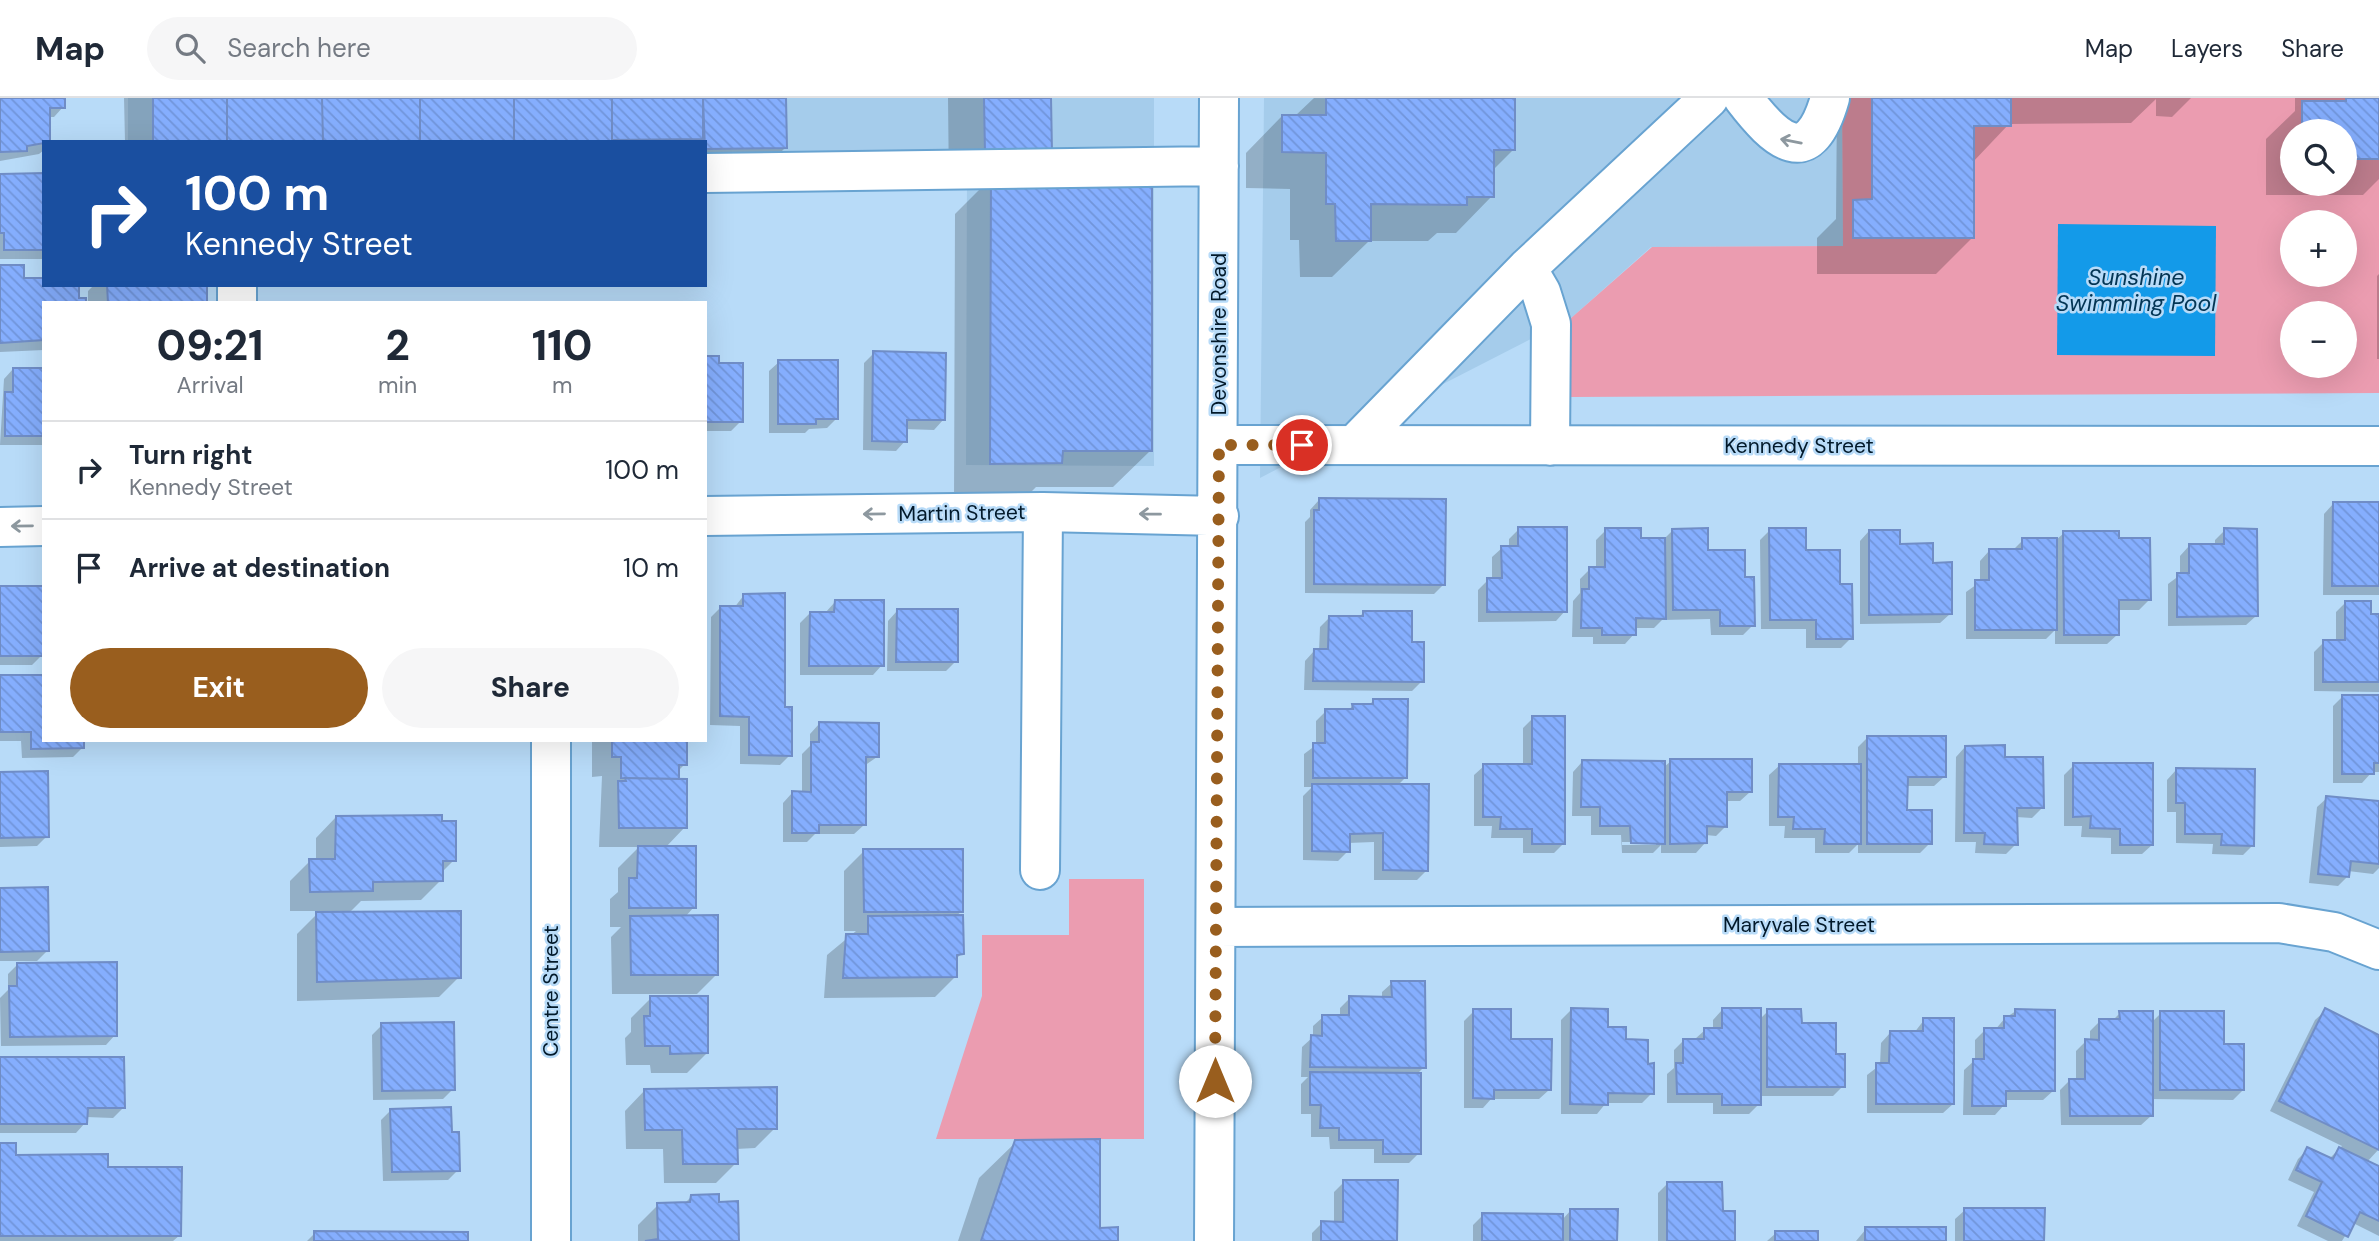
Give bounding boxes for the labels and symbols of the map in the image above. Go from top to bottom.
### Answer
one-way arrow [1780,134,1802,147]
street label: Devonshire Road [1205,253,1233,415]
water label: Sunshine Swimming Pool [2056,262,2217,318]
pin [1272,415,1332,475]
street label: Kennedy Street [1724,432,1874,460]
street label: Martin Street [898,498,1026,528]
one-way arrow [863,507,886,521]
one-way arrow [1139,507,1162,521]
one-way arrow [11,519,34,533]
street label: Maryvale Street [1723,911,1875,939]
street label: Centre Street [537,925,565,1057]
position arrow [1178,1044,1252,1118]

